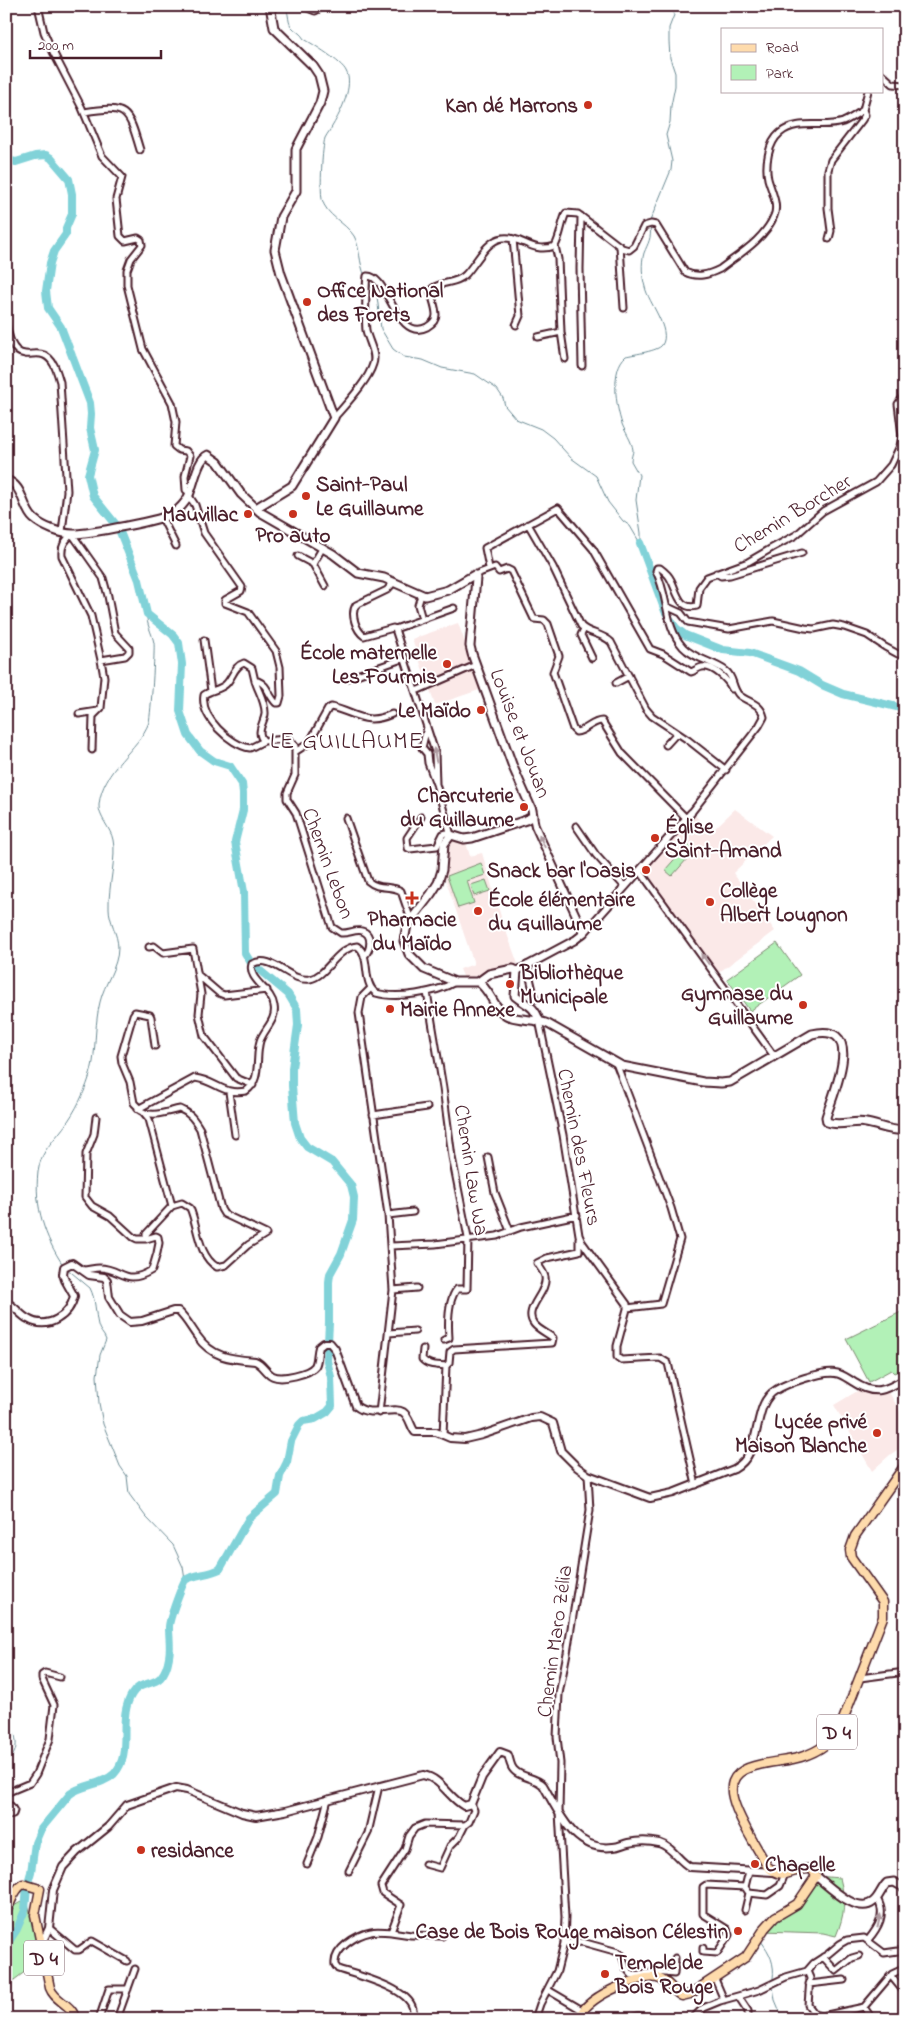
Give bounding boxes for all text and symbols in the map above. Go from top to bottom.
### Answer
scale bar [30,28,161,60]
legend [721,28,884,92]
text: 200 m [38,35,74,57]
text: Road [766,37,799,59]
text: Park [766,63,794,85]
place label: Kan dé Marrons [445,92,578,122]
marker: Kan dé Marrons [582,99,594,111]
place label: Office National des Forets [317,277,444,331]
marker: Office National des Forets [301,296,313,308]
street label: Chemin Borcher [728,467,858,562]
place label: Saint-Paul Le Guillaume [316,471,424,525]
marker: Saint-Paul Le Guillaume [300,490,312,502]
place label: Mauvillac [162,501,239,531]
marker: Mauvillac [242,508,254,520]
marker: Pro auto [287,508,299,520]
place label: Pro auto [256,522,331,552]
place label: École maternelle Les Fourmis [300,639,438,693]
marker: École maternelle Les Fourmis [441,658,453,670]
street label: Louise et Jouan [481,665,558,803]
place label: Le Maïdo [398,697,471,727]
marker: Le Maïdo [475,704,487,716]
district label: LE GUILLAUME [270,725,424,760]
one-way arrow [430,746,438,762]
place label: Charcuterie du Guillaume [400,782,515,836]
marker: Charcuterie du Guillaume [518,801,530,813]
street label: Chemin Lebon [293,804,361,923]
place label: Église Saint-Amand [665,813,782,867]
marker: Église Saint-Amand [649,832,661,844]
one-way arrow [537,834,545,848]
place label: Snack bar l'Oasis [487,857,636,887]
marker: Snack bar l'Oasis [640,864,652,876]
place label: Collège Albert Lougnon [720,877,848,933]
place label: École élémentaire du Guillaume [488,886,636,940]
marker: Pharmacie du Maïdo [406,892,418,904]
marker: Collège Albert Lougnon [704,896,716,908]
marker: École élémentaire du Guillaume [472,905,484,917]
place label: Pharmacie du Maïdo [368,906,457,960]
one-way arrow [700,952,710,966]
place label: Bibliothèque Municipale [519,959,624,1013]
marker: Bibliothèque Municipale [504,978,516,990]
place label: Gymnase du Guillaume [681,980,794,1034]
place label: Mairie Annexe [400,996,515,1026]
marker: Gymnase du Guillaume [797,999,809,1011]
marker: Mairie Annexe [384,1003,396,1015]
street label: Chemin des Fleurs [548,1066,608,1228]
street label: Chemin Law Wa [445,1103,495,1238]
place label: Lycée privé Maison Blanche [735,1408,868,1462]
marker: Lycée privé Maison Blanche [871,1427,883,1439]
street label: Chemin Maro Zélia [530,1563,582,1719]
road number: D 4 [817,1714,857,1750]
place label: residance [151,1837,234,1867]
marker: residance [135,1844,147,1856]
place label: Chapelle [765,1851,836,1881]
marker: Chapelle [749,1858,761,1870]
one-way arrow [875,1913,883,1928]
place label: Case de Bois Rouge maison Célestin [416,1918,728,1950]
marker: Case de Bois Rouge maison Célestin [732,1925,744,1937]
road number: D 4 [24,1940,64,1976]
place label: Temple de Bois Rouge [614,1949,714,2005]
marker: Temple de Bois Rouge [599,1968,611,1980]

